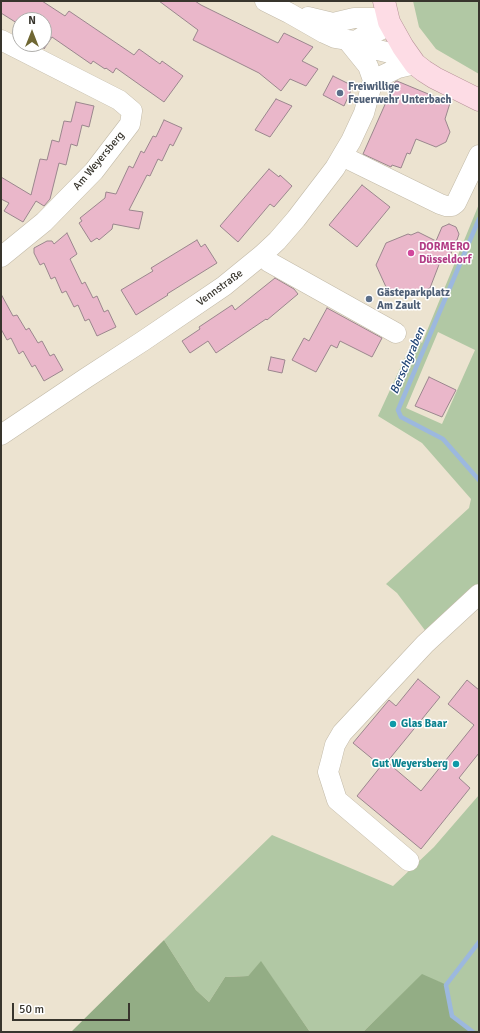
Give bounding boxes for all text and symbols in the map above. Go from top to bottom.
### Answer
north arrow [12,12,52,52]
text: N [28,14,36,27]
place label: Freiwillige Feuerwehr Unterbach [348,80,452,106]
marker: Freiwillige Feuerwehr Unterbach [335,88,345,98]
street label: Am Weyersberg [71,129,127,193]
place label: DORMERO Düsseldorf [419,240,471,266]
marker: DORMERO Düsseldorf [406,248,416,258]
street label: Vennstraße [194,267,246,309]
place label: Gästeparkplatz Am Zault [377,286,450,312]
marker: Gästeparkplatz Am Zault [364,294,374,304]
water label: Berschgraben [388,326,428,396]
place label: Glas Baar [401,717,447,731]
marker: Glas Baar [388,719,398,729]
place label: Gut Weyersberg [372,757,448,771]
marker: Gut Weyersberg [451,759,461,769]
scale bar [14,995,132,1021]
text: 50 m [19,1002,44,1017]

